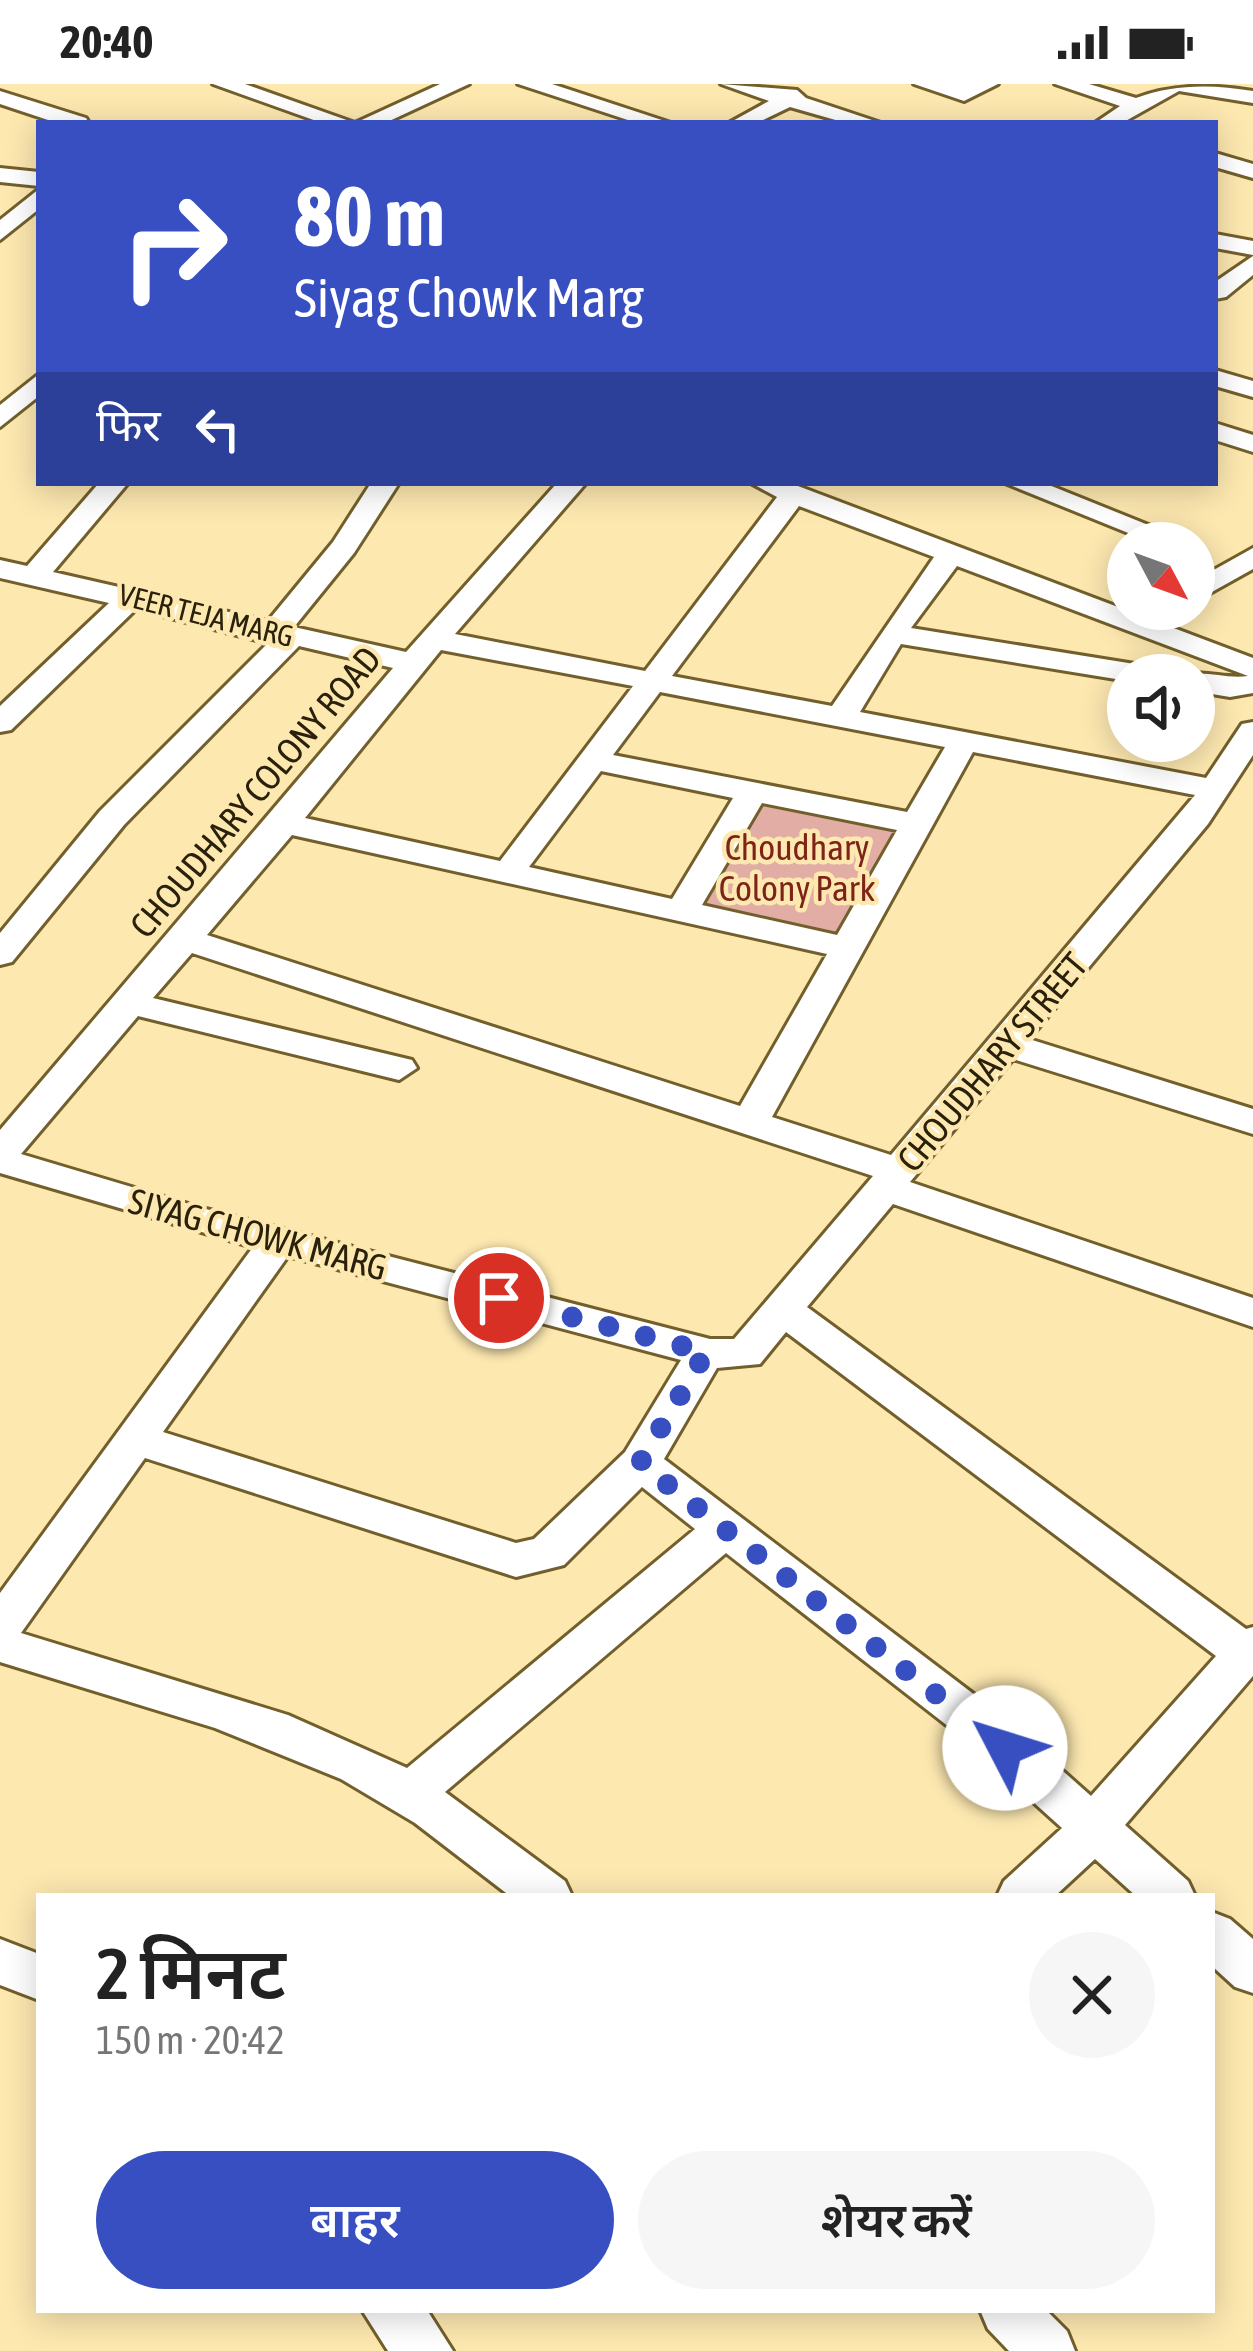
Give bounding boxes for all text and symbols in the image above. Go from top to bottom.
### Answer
text: 20:40 [60,16,154,68]
icon: right [96,168,252,324]
text: 80 m [294,168,445,264]
text: Siyag Chowk Marg [294,267,644,328]
icon: left [185,396,251,462]
text: फिर [96,399,161,451]
north arrow [1107,522,1215,630]
map controls [1107,522,1215,762]
street label: VEER TEJA MARG [115,577,297,653]
street label: CHOUDHARY COLONY ROAD [121,638,389,946]
button: sound [1107,654,1215,762]
park label: Choudhary Colony Park [719,826,875,909]
street label: CHOUDHARY STREET [888,944,1096,1180]
street label: SIYAG CHOWK MARG [125,1179,391,1289]
pin [448,1247,550,1349]
icon: arrive [466,1265,532,1331]
position arrow [942,1685,1068,1811]
text: 2 मिनट [96,1932,286,2014]
button: close [1029,1932,1155,2058]
text: 150 m · 20:42 [96,2018,285,2062]
button: बाहर [96,2151,614,2289]
button: शेयर करें [638,2151,1155,2289]

